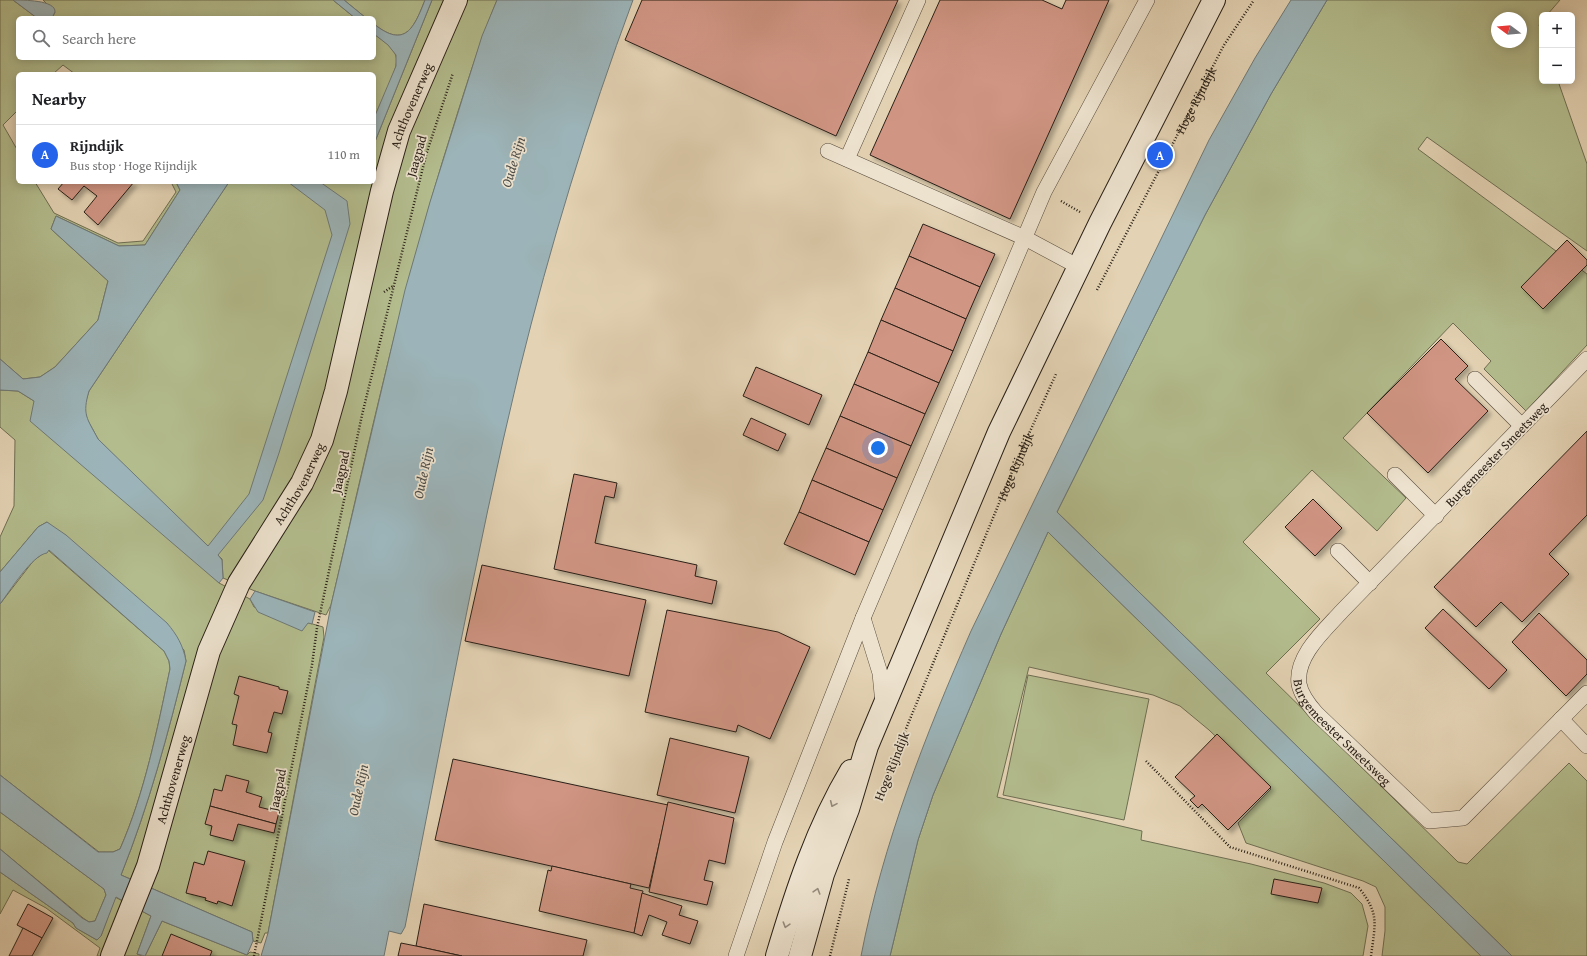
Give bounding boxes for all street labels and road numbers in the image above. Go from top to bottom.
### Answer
street label: Achthovenerweg [386,59,438,151]
street label: Hoge Rijndijk [1171,63,1221,137]
street label: Jaagpad [401,133,432,181]
street label: Burgemeester Smeetsweg [1441,397,1552,511]
street label: Hoge Rijndijk [992,429,1039,504]
street label: Achthovenerweg [269,439,330,529]
street label: Jaagpad [326,449,354,497]
street label: Burgemeester Smeetsweg [1289,678,1396,790]
street label: Hoge Rijndijk [869,728,914,804]
street label: Achthovenerweg [151,732,195,826]
street label: Jaagpad [264,767,291,815]

